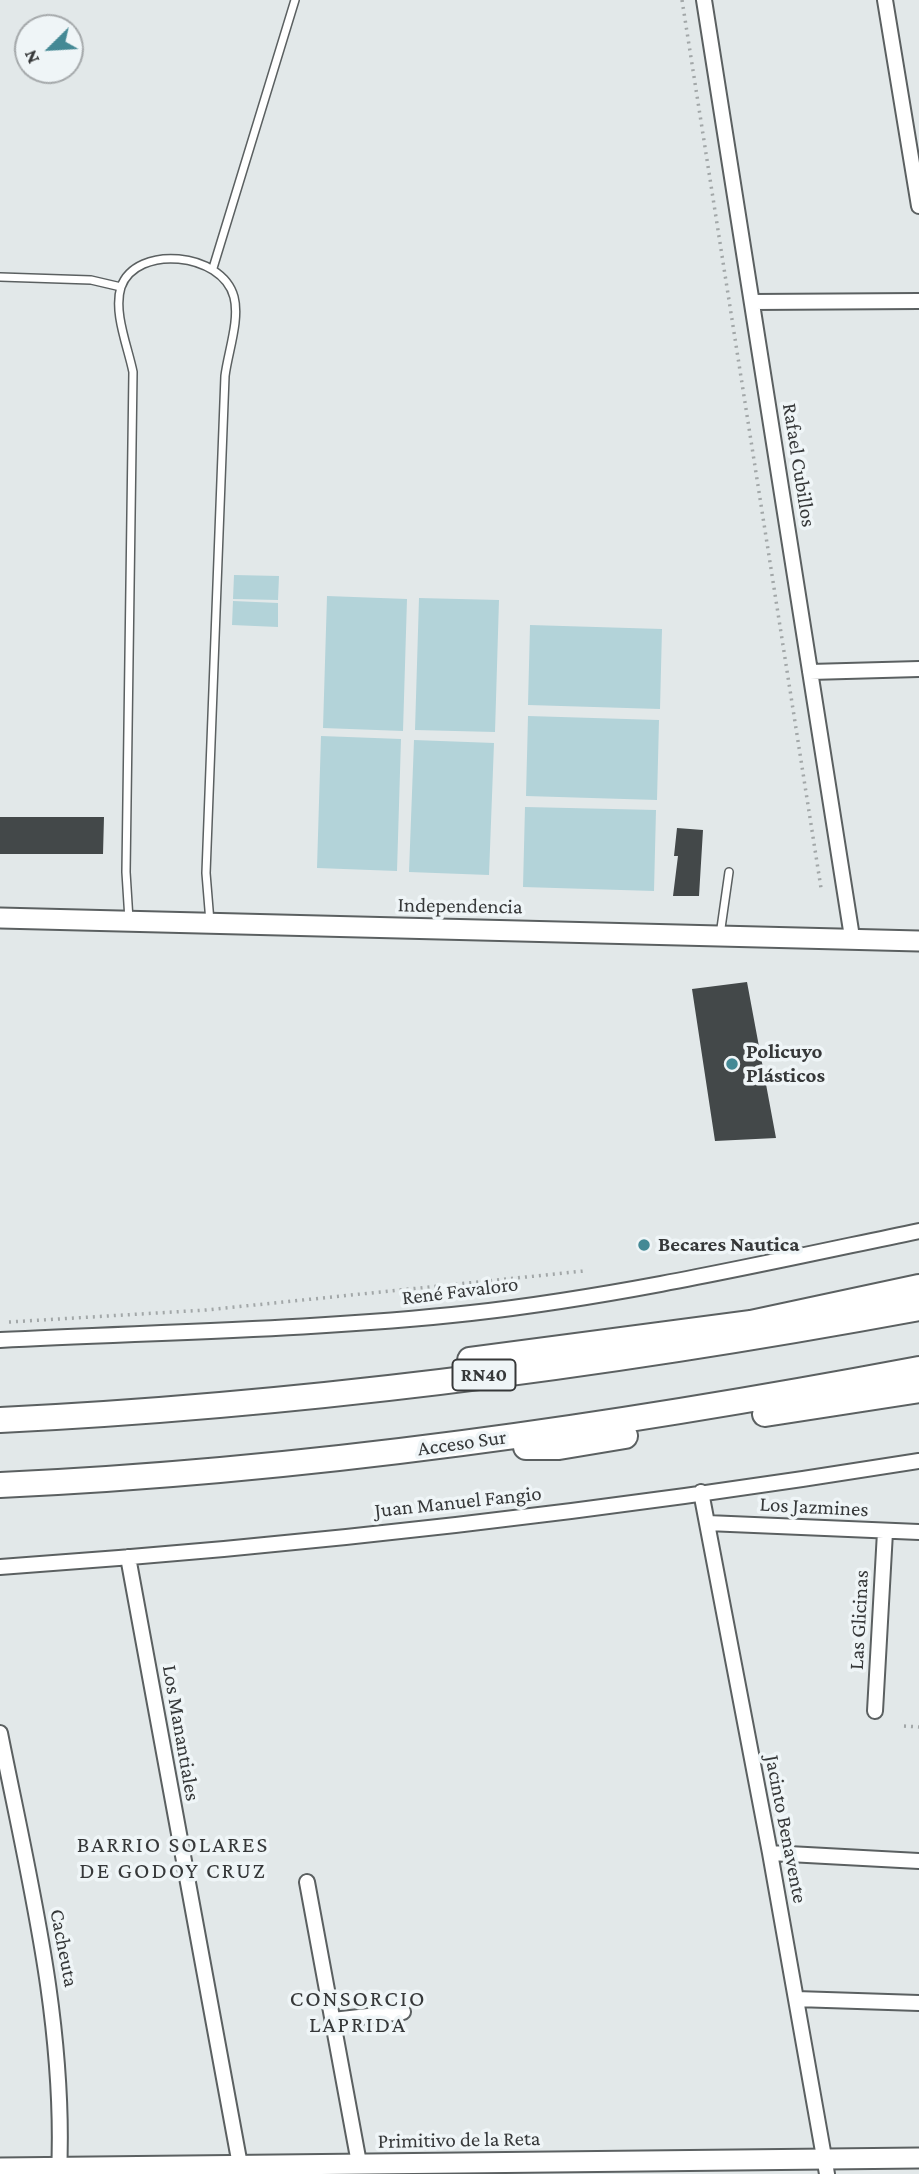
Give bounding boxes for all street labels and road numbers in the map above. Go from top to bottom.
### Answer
street label: Rafael Cubillos [777,401,821,529]
street label: Independencia [397,892,523,920]
street label: René Favaloro [400,1271,520,1311]
road number: RN40 [452,1359,516,1390]
street label: Acceso Sur [416,1424,508,1462]
street label: Juan Manuel Fangio [373,1481,543,1523]
street label: Los Jazmines [759,1492,869,1522]
street label: Las Glicinas [844,1569,874,1671]
street label: Los Manantiales [157,1663,205,1803]
street label: Jacinto Benavente [759,1753,813,1905]
street label: Cacheuta [44,1907,84,1989]
street label: Primitivo de la Reta [377,2126,541,2154]

